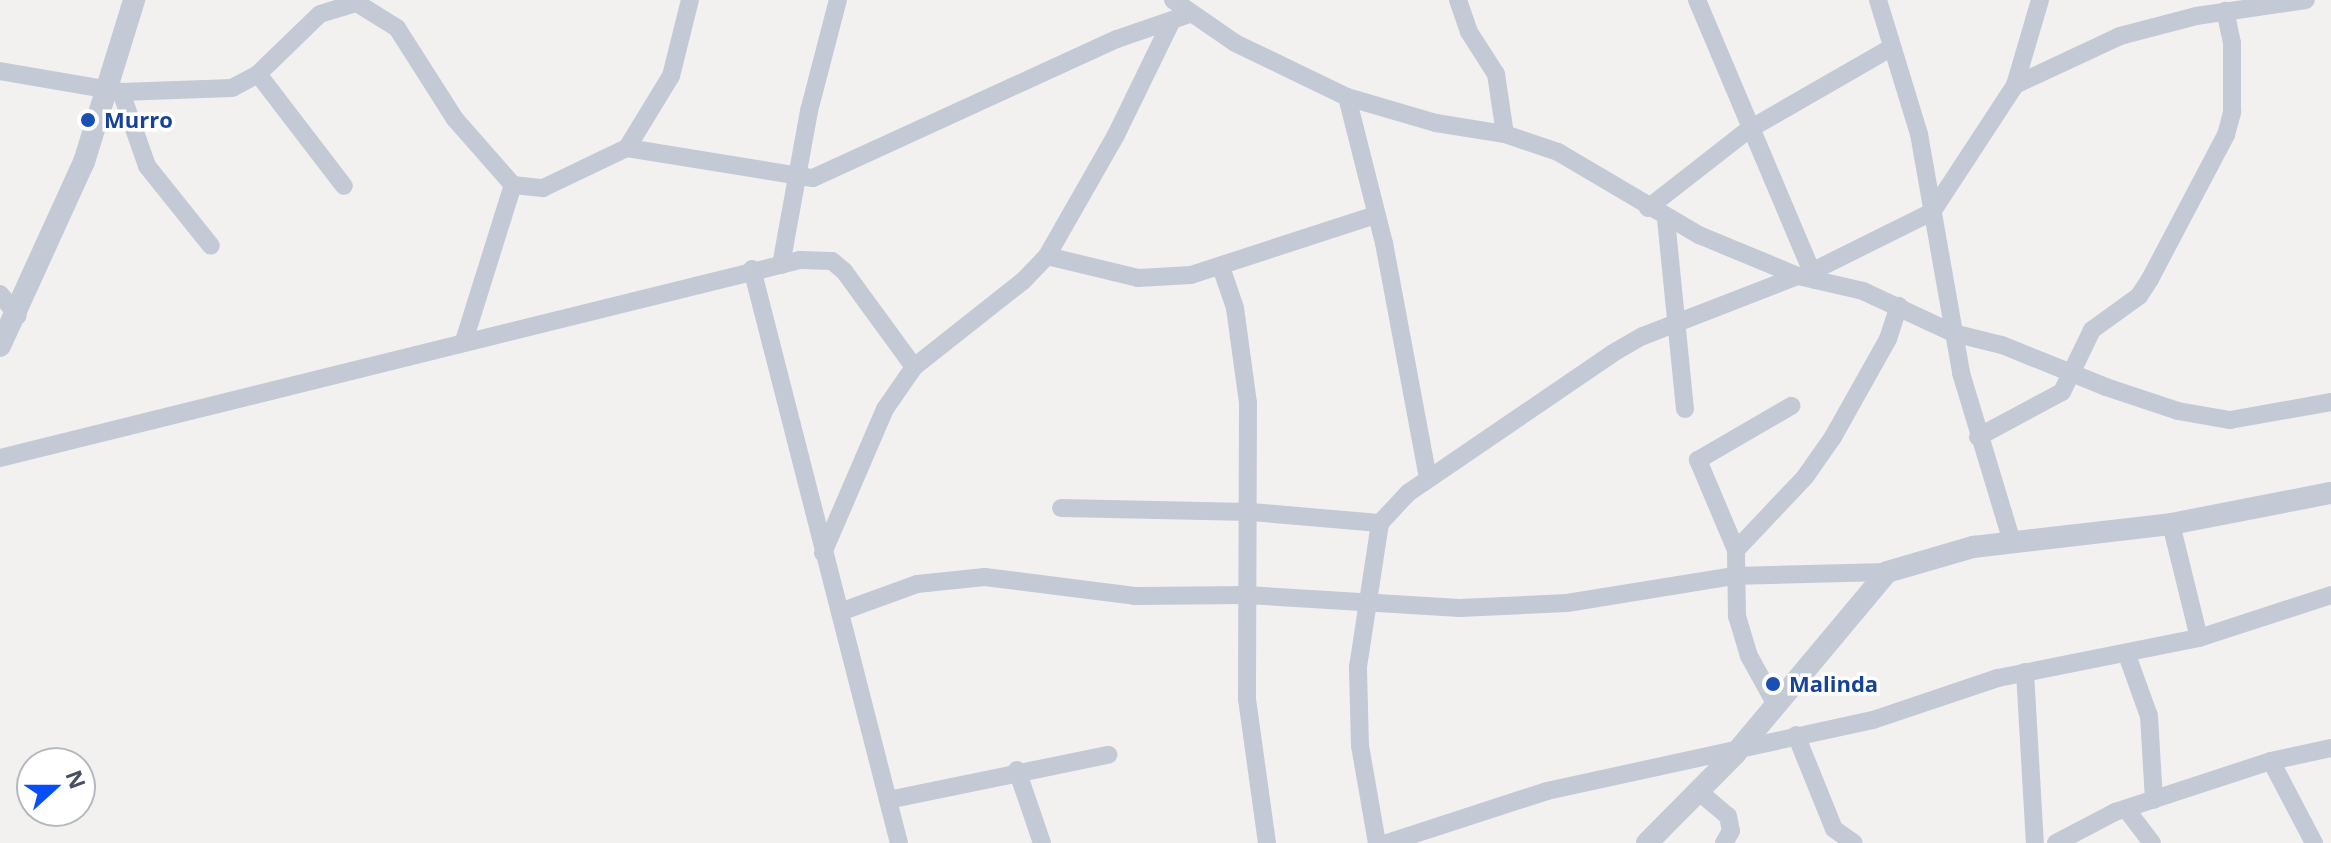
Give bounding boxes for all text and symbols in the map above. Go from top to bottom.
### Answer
place label: Murro [104,107,173,133]
marker: Murro [79,111,97,129]
place label: Malinda [1789,671,1878,697]
marker: Malinda [1764,675,1782,693]
north arrow [16,747,96,827]
text: N [59,765,94,793]

